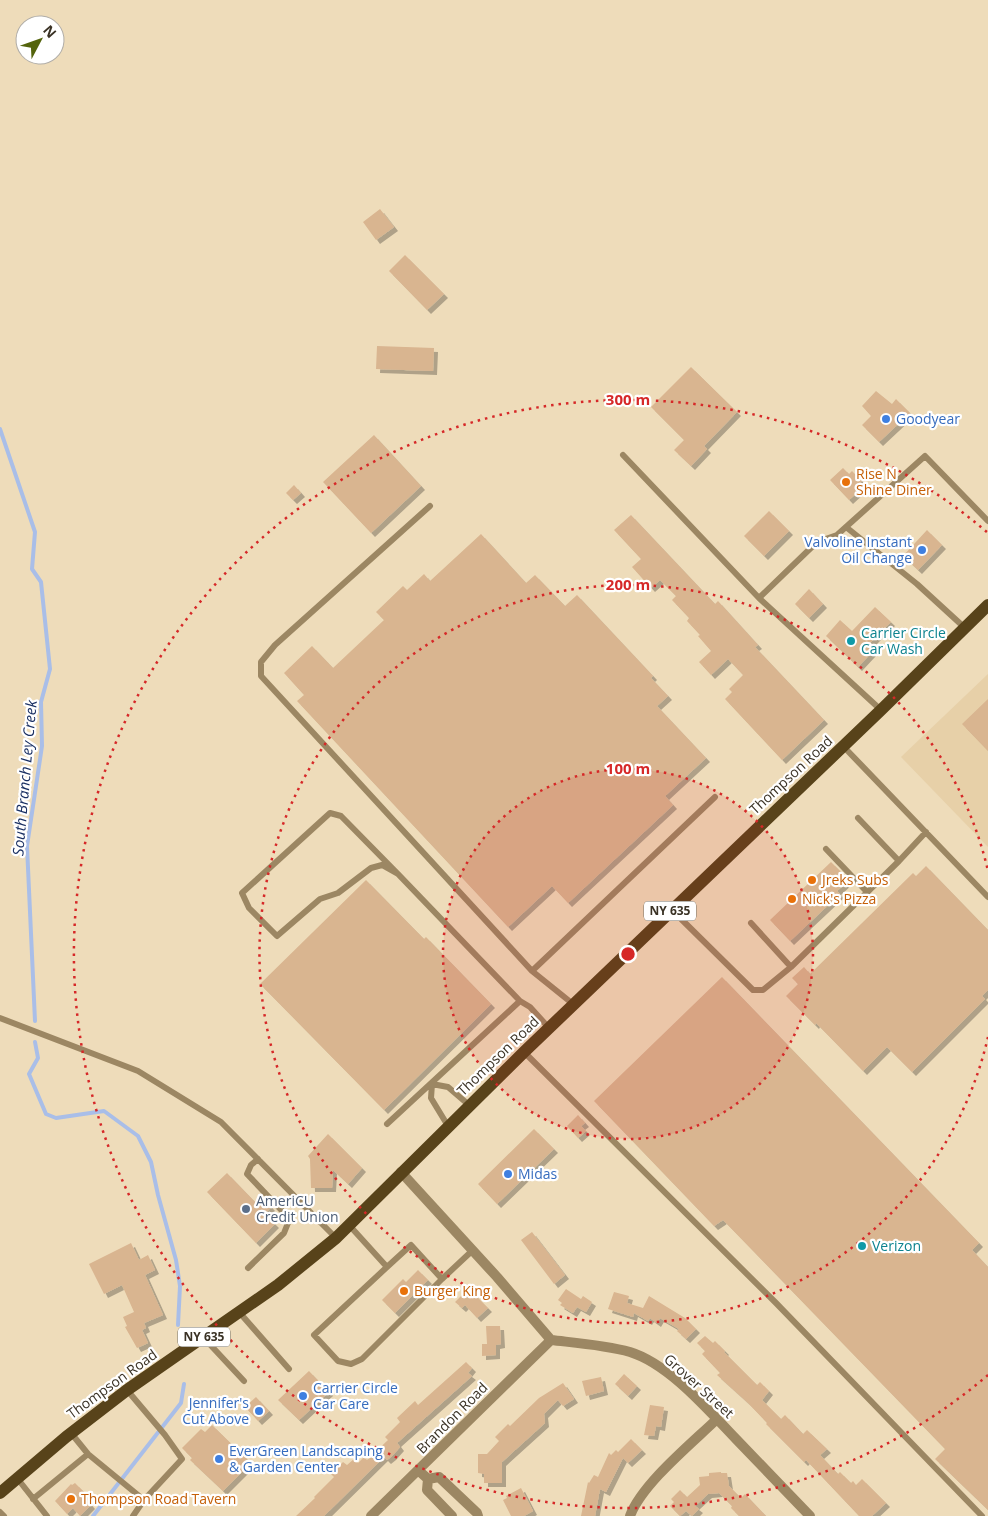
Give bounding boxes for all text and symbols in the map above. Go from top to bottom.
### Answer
north arrow [15,15,65,65]
text: N [39,21,61,42]
text: 300 m [606,389,650,409]
place label: Goodyear [896,409,960,428]
marker: Goodyear [880,413,892,425]
place label: Rise N Shine Diner [856,464,932,499]
marker: Rise N Shine Diner [840,476,852,488]
place label: Valvoline Instant Oil Change [804,532,912,567]
marker: Valvoline Instant Oil Change [916,544,928,556]
text: 200 m [606,574,650,594]
place label: Carrier Circle Car Wash [861,623,946,658]
marker: Carrier Circle Car Wash [845,635,857,647]
water label: South Branch Ley Creek [7,699,41,856]
street label: Thompson Road [745,731,836,818]
text: 100 m [606,758,650,778]
place label: Jreks Subs [820,870,889,889]
marker: Jreks Subs [806,874,818,886]
place label: Nick's Pizza [802,889,876,908]
marker: Nick's Pizza [786,893,798,905]
road number: NY 635 [644,901,696,920]
centre of rings [619,945,637,963]
street label: Thompson Road [453,1012,543,1100]
place label: Midas [518,1164,557,1183]
marker: Midas [502,1168,514,1180]
place label: AmeriCU Credit Union [256,1191,338,1226]
marker: AmeriCU Credit Union [240,1203,252,1215]
place label: Verizon [872,1236,921,1255]
marker: Verizon [856,1240,868,1252]
place label: Burger King [414,1281,491,1300]
marker: Burger King [398,1285,410,1297]
road number: NY 635 [178,1328,230,1346]
street label: Thompson Road [63,1344,161,1423]
street label: Grover Street [660,1349,738,1422]
place label: Carrier Circle Car Care [313,1378,398,1413]
street label: Brandon Road [412,1378,492,1458]
marker: Carrier Circle Car Care [297,1390,309,1402]
place label: Jennifer's Cut Above [182,1393,249,1428]
marker: Jennifer's Cut Above [253,1405,265,1417]
place label: EverGreen Landscaping & Garden Center [229,1441,383,1476]
marker: EverGreen Landscaping & Garden Center [213,1453,225,1465]
place label: Thompson Road Tavern [81,1489,236,1508]
marker: Thompson Road Tavern [65,1493,77,1505]

